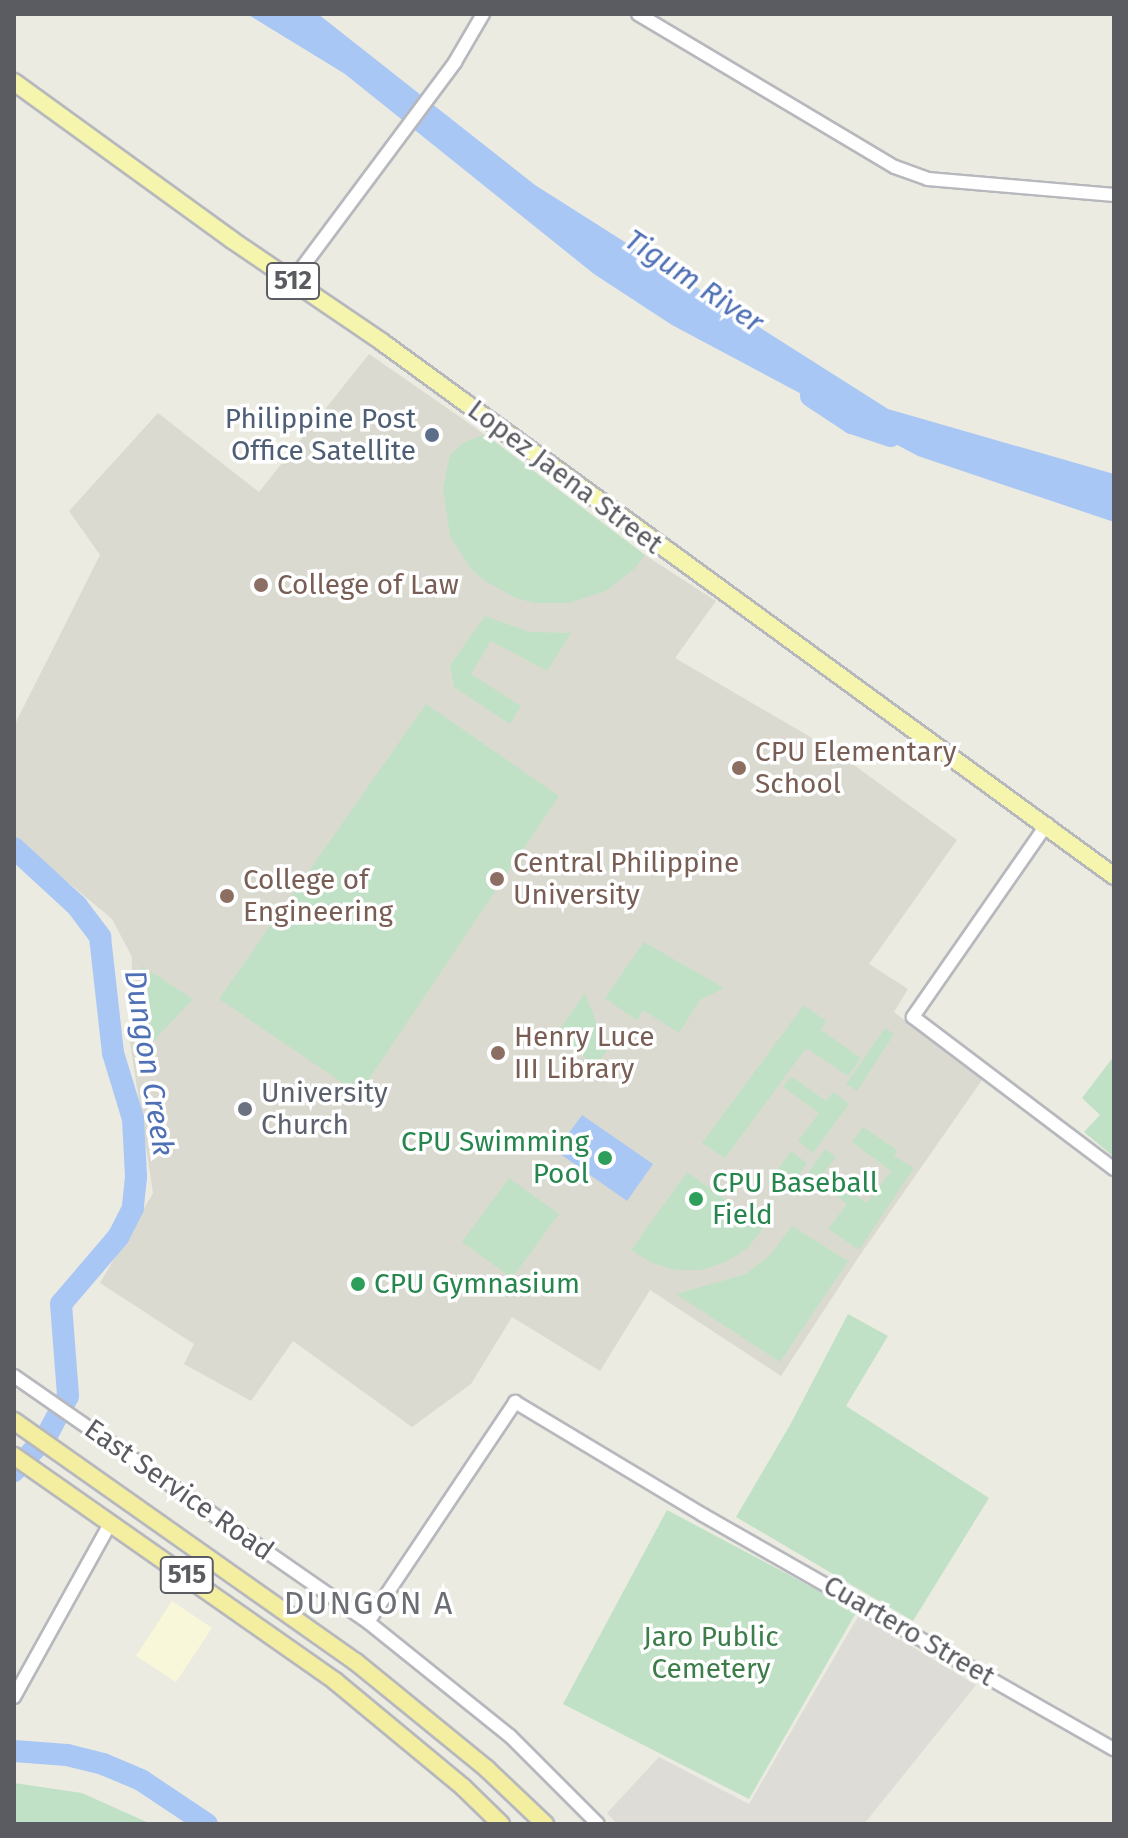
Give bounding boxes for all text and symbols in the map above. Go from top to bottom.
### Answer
water label: Tigum River [618,222,770,340]
road number: 512 [265,259,321,303]
street label: Lopez Jaena Street [461,393,669,561]
place label: Philippine Post Office Satellite [225,402,416,468]
marker: Philippine Post Office Satellite [423,426,441,444]
place label: College of Law [277,568,459,602]
marker: College of Law [252,576,270,594]
place label: CPU Elementary School [755,735,956,801]
marker: CPU Elementary School [730,759,748,777]
place label: Central Philippine University [513,846,739,912]
place label: College of Engineering [243,863,393,929]
marker: Central Philippine University [488,870,506,888]
marker: College of Engineering [218,887,236,905]
water label: Dungon Creek [117,967,181,1159]
place label: Henry Luce III Library [514,1020,655,1086]
marker: Henry Luce III Library [489,1044,507,1062]
place label: University Church [261,1076,388,1142]
marker: University Church [236,1100,254,1118]
place label: CPU Swimming Pool [401,1125,589,1191]
marker: CPU Swimming Pool [596,1149,614,1167]
place label: CPU Baseball Field [712,1166,878,1232]
marker: CPU Baseball Field [687,1190,705,1208]
place label: CPU Gymnasium [374,1267,580,1301]
marker: CPU Gymnasium [349,1275,367,1293]
street label: East Service Road [78,1412,280,1568]
road number: 515 [159,1553,215,1597]
street label: Cuartero Street [817,1568,1001,1694]
district label: DUNGON A [284,1584,454,1622]
park label: Jaro Public Cemetery [643,1620,779,1686]

